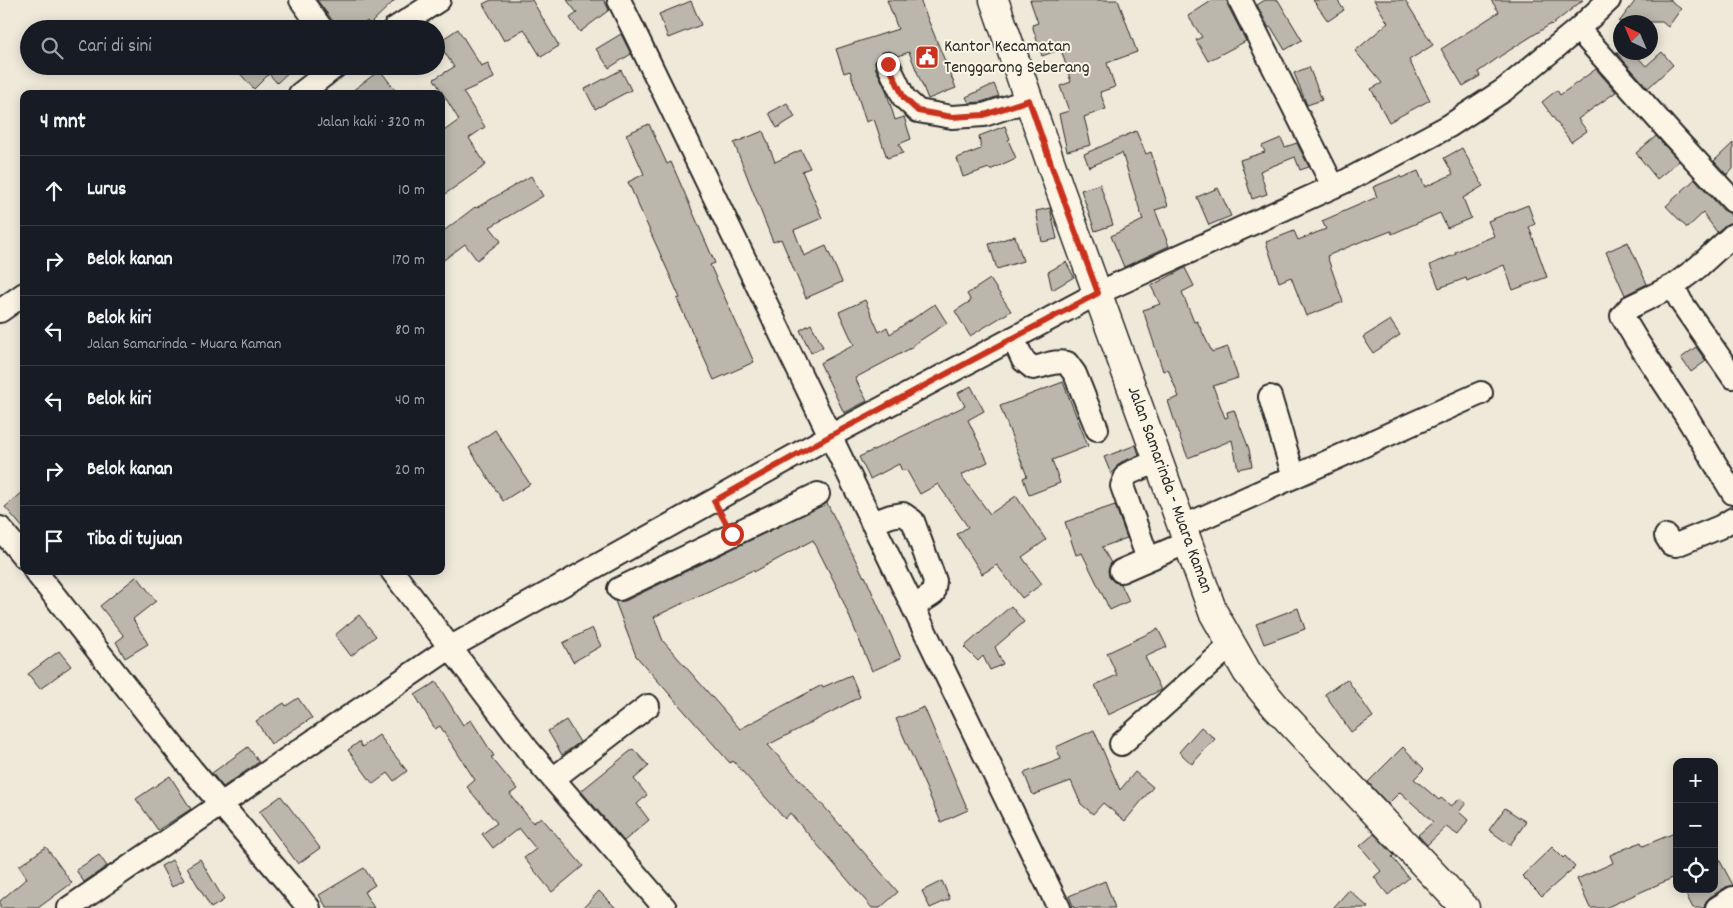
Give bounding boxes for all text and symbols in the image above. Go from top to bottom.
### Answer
north arrow [1613,15,1658,60]
search box [20,20,445,75]
icon: search [38,34,66,62]
text: Cari di sini [78,34,152,61]
place label: Kantor Kecamatan Tenggarong Seberang [944,35,1090,81]
public building icon: Kantor Kecamatan Tenggarong Seberang [914,44,940,70]
route end [877,53,900,76]
text: 4 mnt [40,108,85,138]
text: Jalan kaki · 320 m [317,111,425,134]
icon: ahead [40,177,68,205]
text: Lurus [87,177,126,204]
text: 10 m [398,179,425,202]
icon: right [40,247,68,275]
text: Belok kanan [87,247,173,274]
text: 170 m [392,249,425,272]
text: Belok kiri [87,306,151,333]
icon: left [40,317,68,345]
text: 80 m [395,319,425,342]
text: Jalan Samarinda - Muara Kaman [87,333,281,356]
street label: Jalan Samarinda - Muara Kaman [1120,383,1218,597]
icon: left [40,387,68,415]
text: Belok kiri [87,387,151,414]
text: 40 m [395,389,425,412]
icon: right [40,457,68,485]
text: Belok kanan [87,457,173,484]
text: 20 m [395,459,425,482]
route start [721,523,744,546]
icon: arrive [40,527,68,555]
text: Tiba di tujuan [87,527,182,554]
map controls [1673,758,1718,893]
button: + [1673,758,1718,803]
button: − [1673,803,1718,848]
button: locate [1673,848,1718,893]

